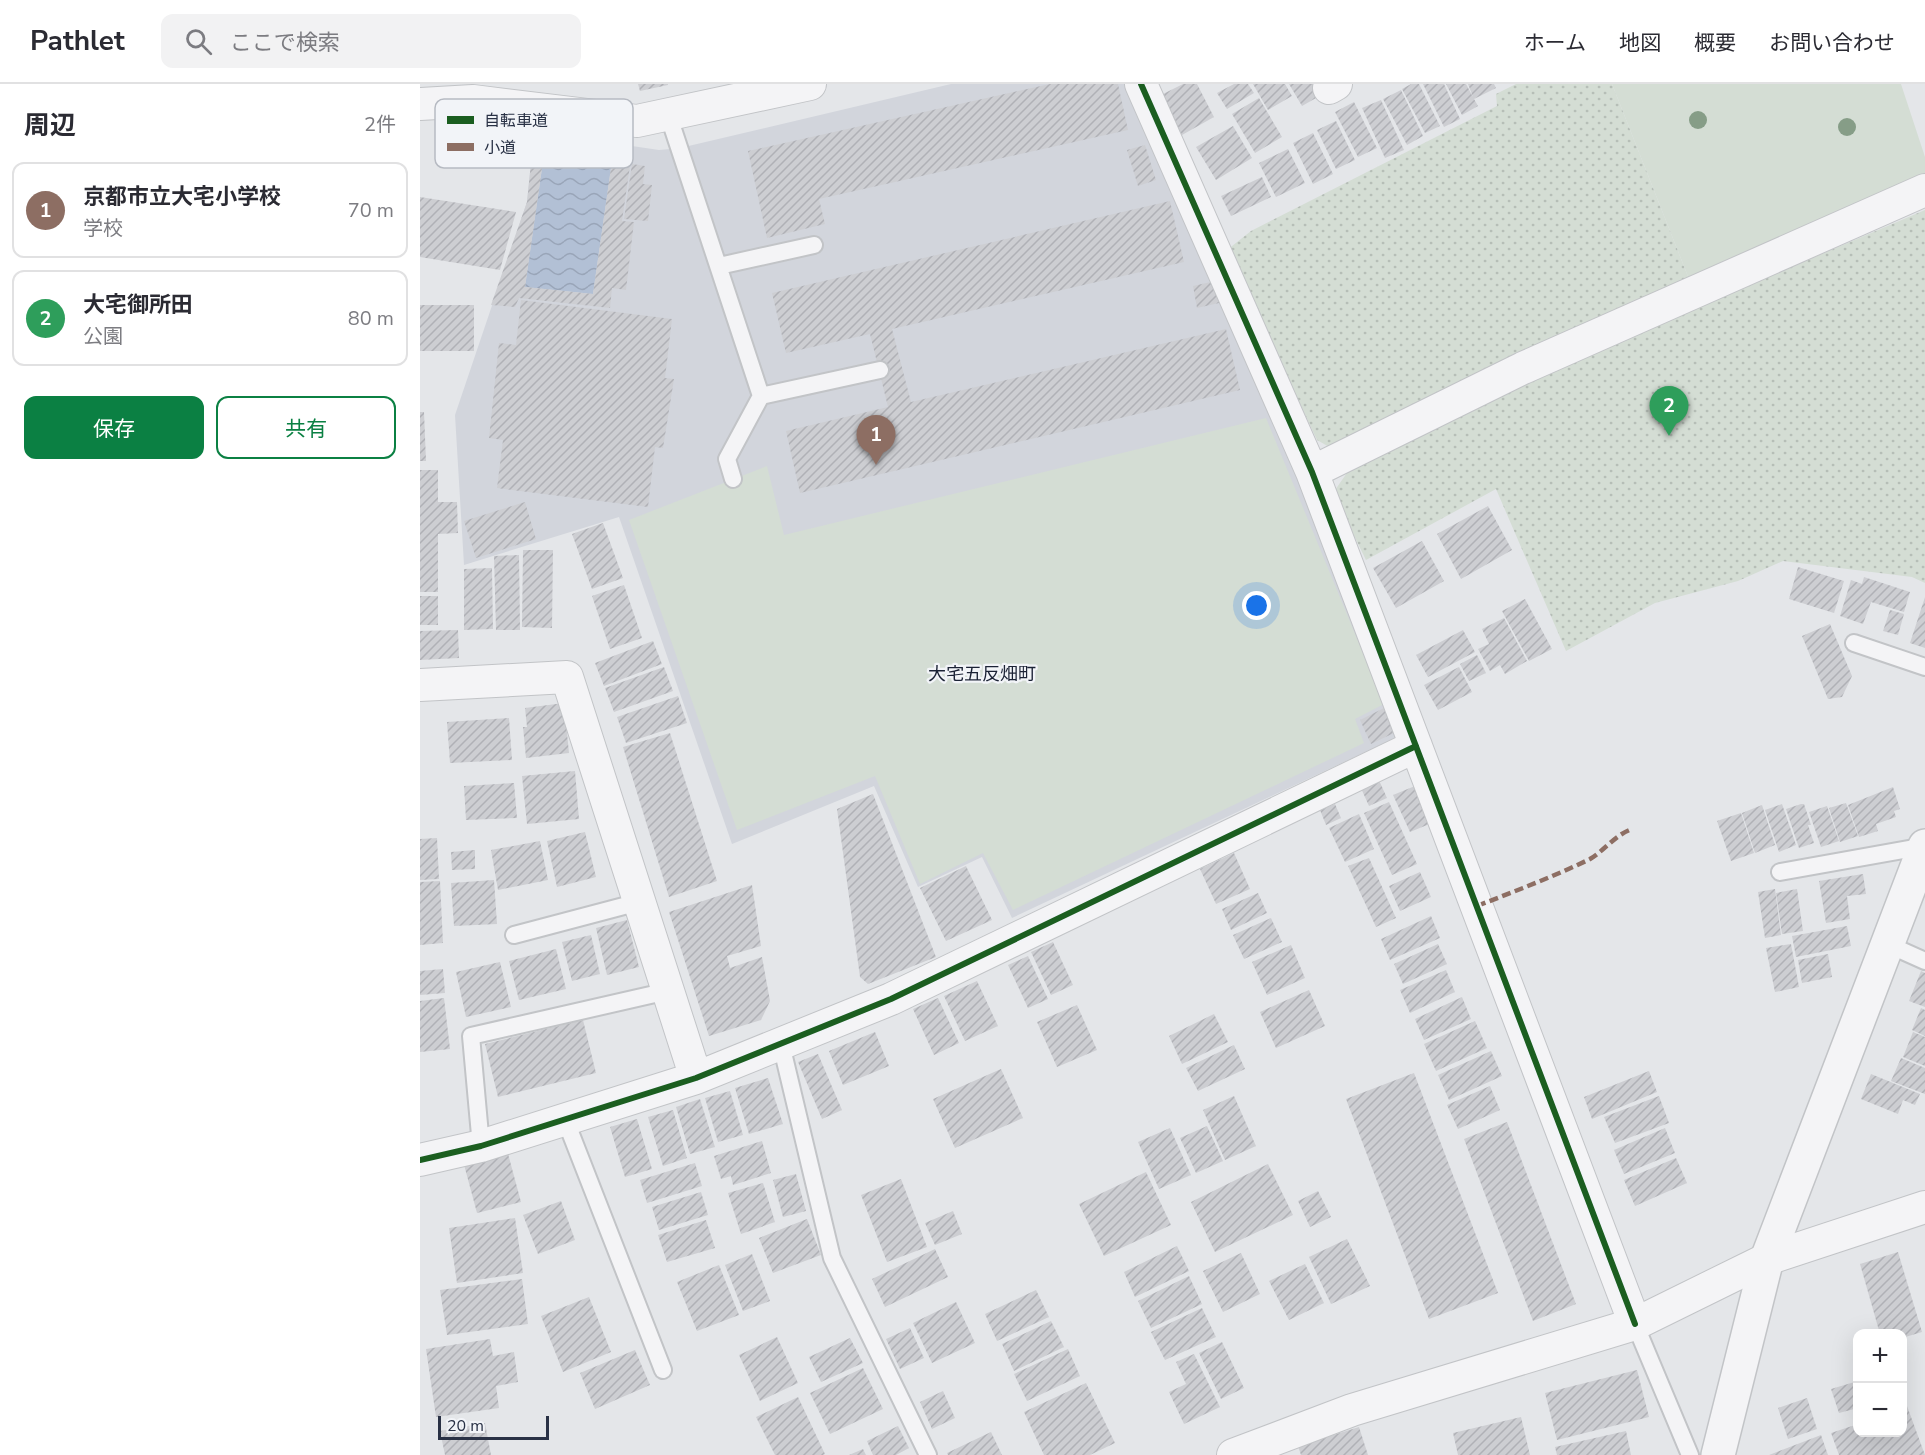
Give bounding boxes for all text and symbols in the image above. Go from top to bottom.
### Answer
search box [161,14,581,68]
text: Pathlet [30,22,125,60]
icon: search [182,25,215,58]
text: ここで検索 [230,28,340,58]
text: ホーム [1524,29,1586,57]
text: 地図 [1619,29,1661,57]
text: 概要 [1694,29,1736,57]
text: お問い合わせ [1769,29,1895,57]
legend [435,99,633,168]
text: 周辺 [24,108,76,143]
text: 自転車道 [484,110,548,132]
text: 2件 [364,111,396,138]
text: 小道 [484,137,516,159]
text: 京都市立大宅小学校 [83,182,281,212]
text: 1 [40,197,52,224]
text: 70 m [348,197,394,224]
text: 学校 [83,215,123,242]
text: 大宅御所田 [83,290,193,320]
text: 2 [40,305,52,332]
text: 80 m [348,305,394,332]
text: 公園 [83,323,123,350]
pin: 2 [1650,386,1688,436]
button: 保存 [24,396,204,459]
button: 共有 [216,396,396,459]
pin: 1 [856,416,896,465]
your location [1242,591,1271,620]
district label: 大宅五反畑町 [928,662,1036,686]
map controls [1853,1329,1907,1437]
button: + [1853,1329,1907,1383]
button: − [1853,1383,1907,1437]
scale bar [438,1413,549,1440]
text: 20 m [447,1415,484,1437]

